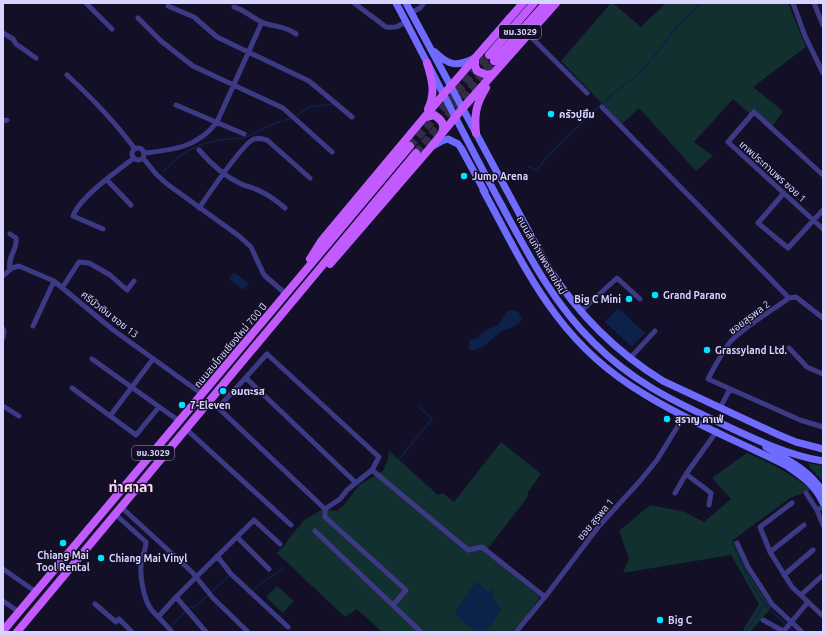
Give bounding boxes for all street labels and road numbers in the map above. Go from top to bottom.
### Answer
road number: ชม.3029 [499,25,541,39]
street label: เทพประทานพร ซอย 1 [737,139,808,204]
street label: ถนนสันกำแพงสายใหม่ [515,214,569,296]
street label: ศรีบัวเงิน ซอย 13 [79,289,140,340]
street label: ซอยสุรพล 2 [727,298,773,337]
street label: ถนนสมโภชเชียงใหม่ 700 ปี [191,300,269,390]
road number: ชม.3029 [132,446,174,460]
street label: ซอย สุรพล 1 [575,496,617,543]

